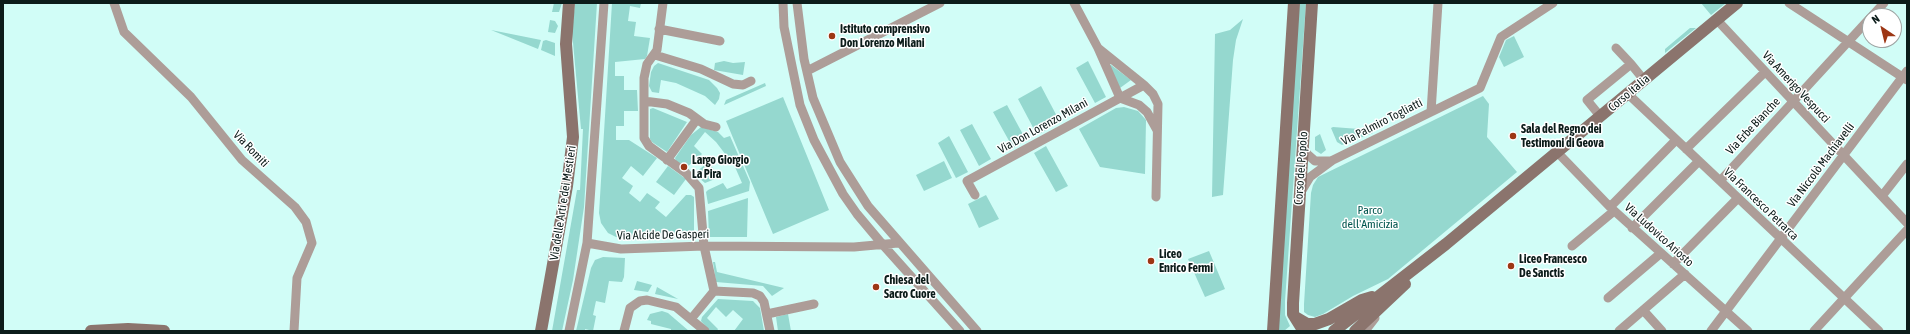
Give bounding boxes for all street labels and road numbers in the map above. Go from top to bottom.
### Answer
street label: Via Amerigo Vespucci [1759,48,1833,126]
street label: Corso Italia [1605,72,1653,114]
street label: Via Erbe Bianche [1723,94,1783,158]
street label: Via Don Lorenzo Milani [996,95,1090,157]
street label: Via Palmiro Togliatti [1339,95,1425,149]
street label: Via Niccolò Machiavelli [1785,120,1857,210]
street label: Via Romiti [230,128,272,170]
street label: Corso del Popolo [1291,131,1311,205]
street label: Via delle Arti e dei Mestieri [547,145,579,261]
street label: Via Francesco Petrarca [1721,165,1801,243]
street label: Via Ludovico Ariosto [1621,200,1697,270]
street label: Via Alcide De Gasperi [617,227,709,243]

